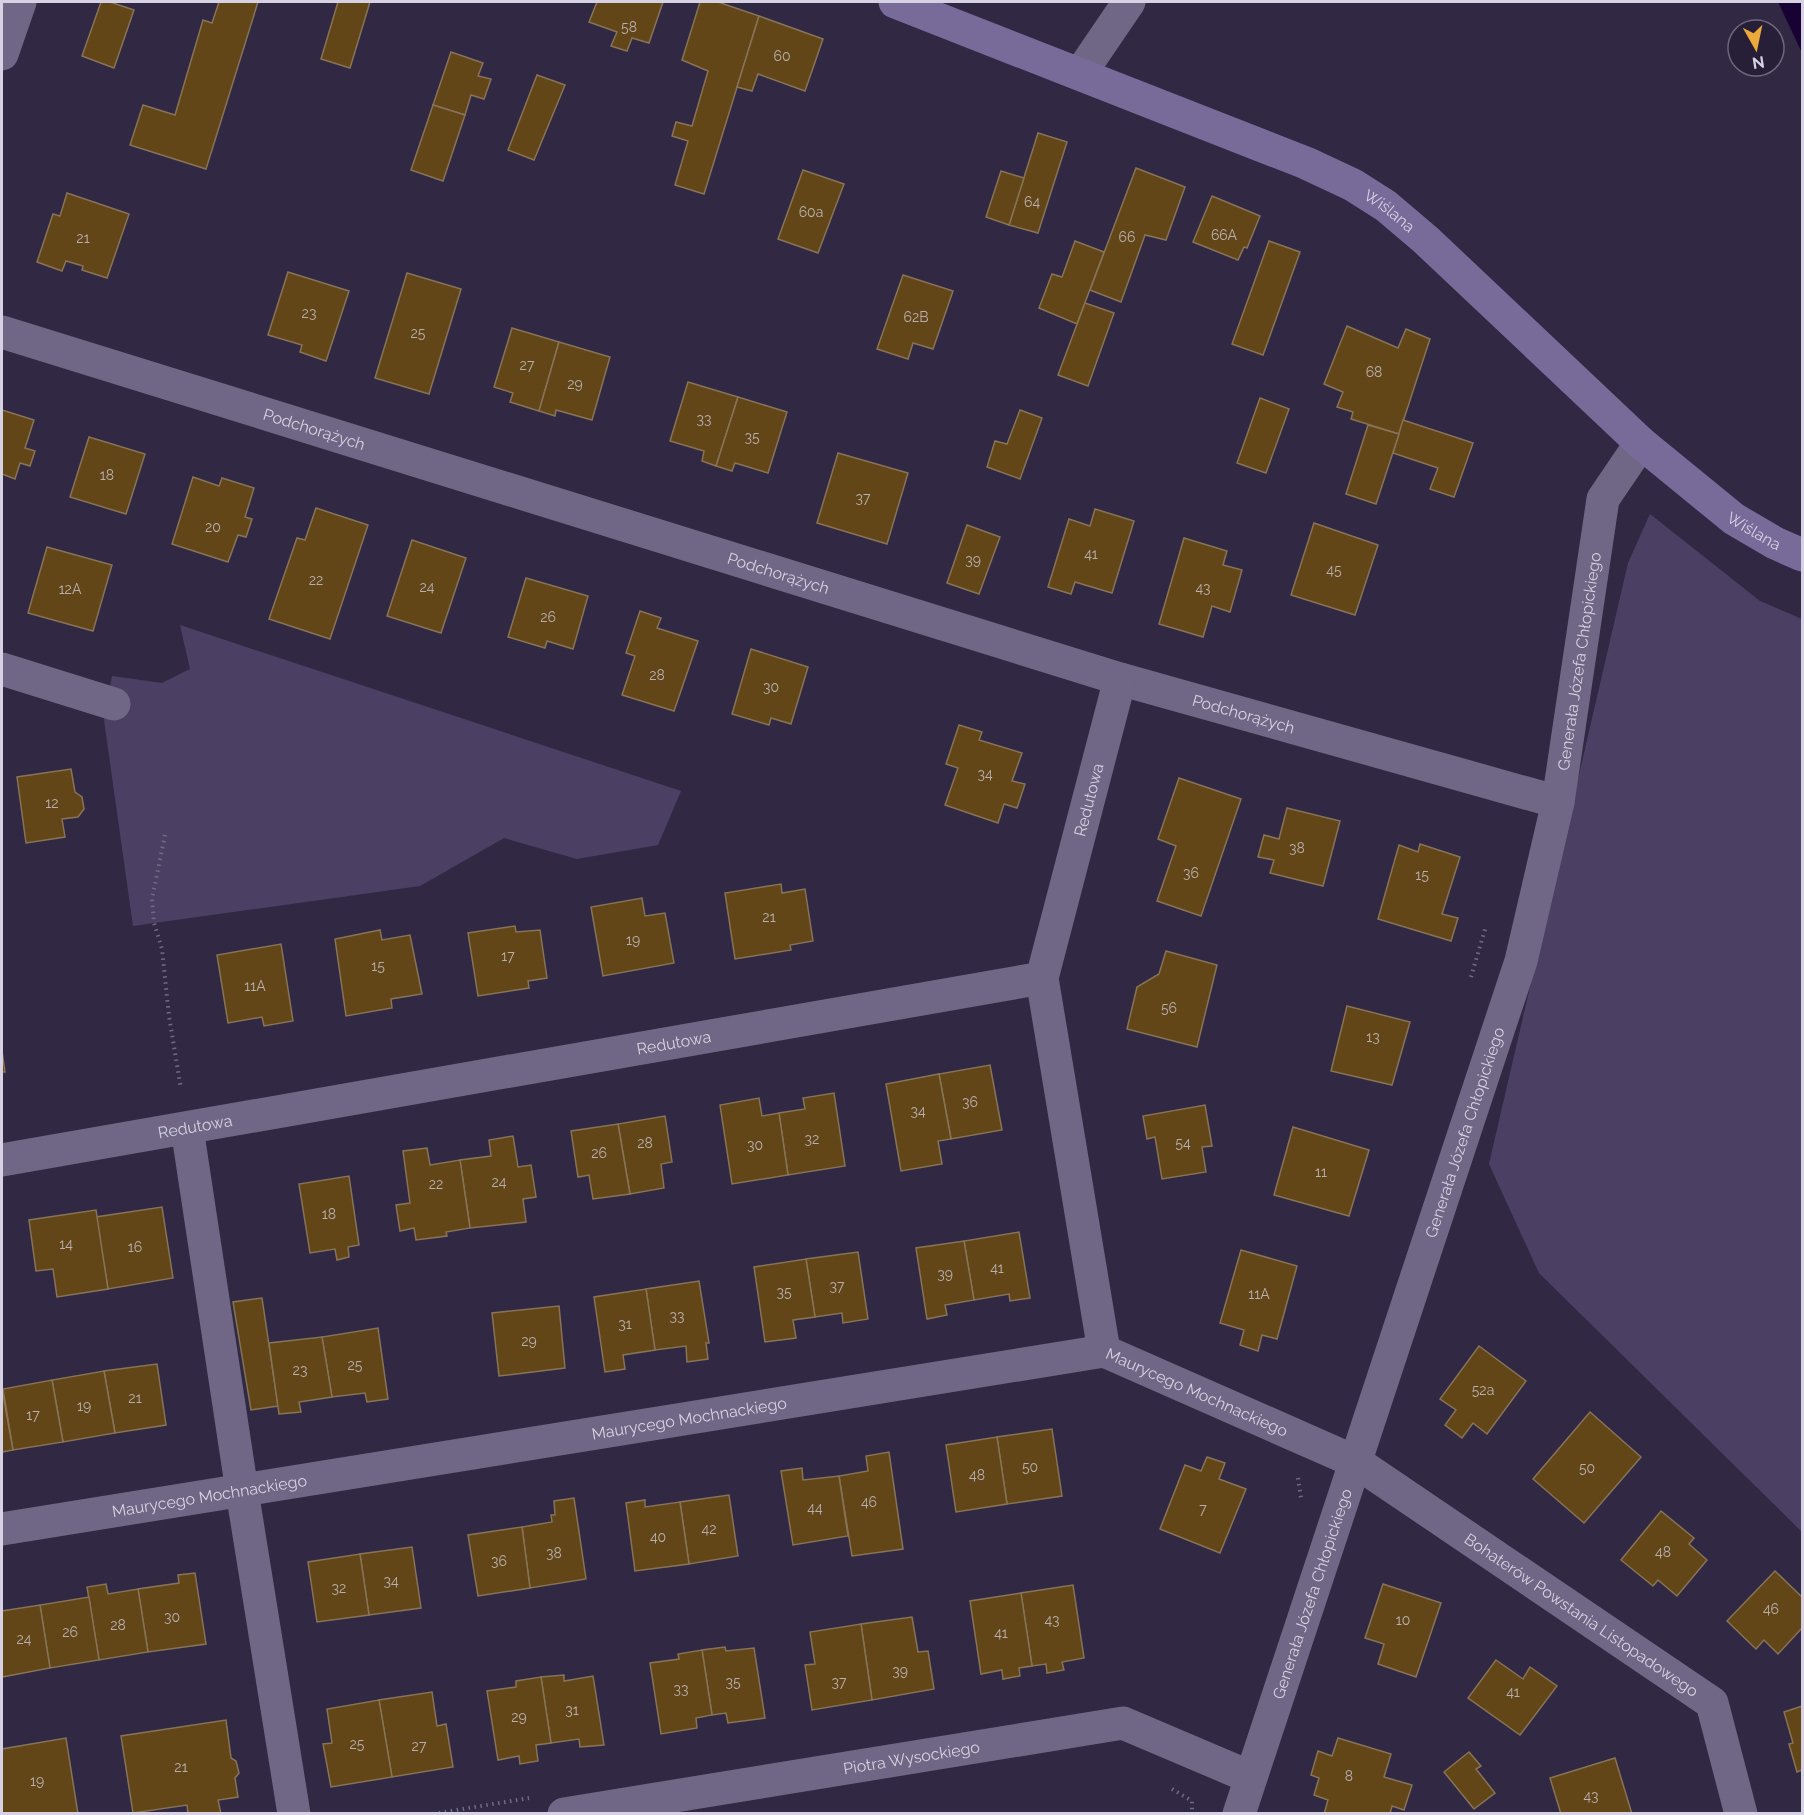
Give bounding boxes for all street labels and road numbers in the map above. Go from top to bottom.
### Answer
street label: Wiślana [1360,186,1419,236]
street label: Podchorążych [261,405,367,454]
street label: Wiślana [1724,508,1784,554]
street label: Podchorążych [725,549,832,598]
street label: Generała Józefa Chłopickiego [1554,551,1605,772]
street label: Podchorążych [1190,691,1297,738]
street label: Redutowa [1070,761,1108,839]
street label: Generała Józefa Chłopickiego [1421,1025,1508,1240]
street label: Redutowa [635,1027,712,1059]
street label: Redutowa [157,1111,234,1143]
street label: Maurycego Mochnackiego [1103,1344,1291,1441]
street label: Maurycego Mochnackiego [590,1393,788,1444]
street label: Maurycego Mochnackiego [111,1471,308,1521]
street label: Generała Józefa Chłopickiego [1269,1486,1356,1702]
street label: Bohaterów Powstania Listopadowego [1461,1529,1702,1701]
street label: Piotra Wysockiego [842,1737,981,1778]

